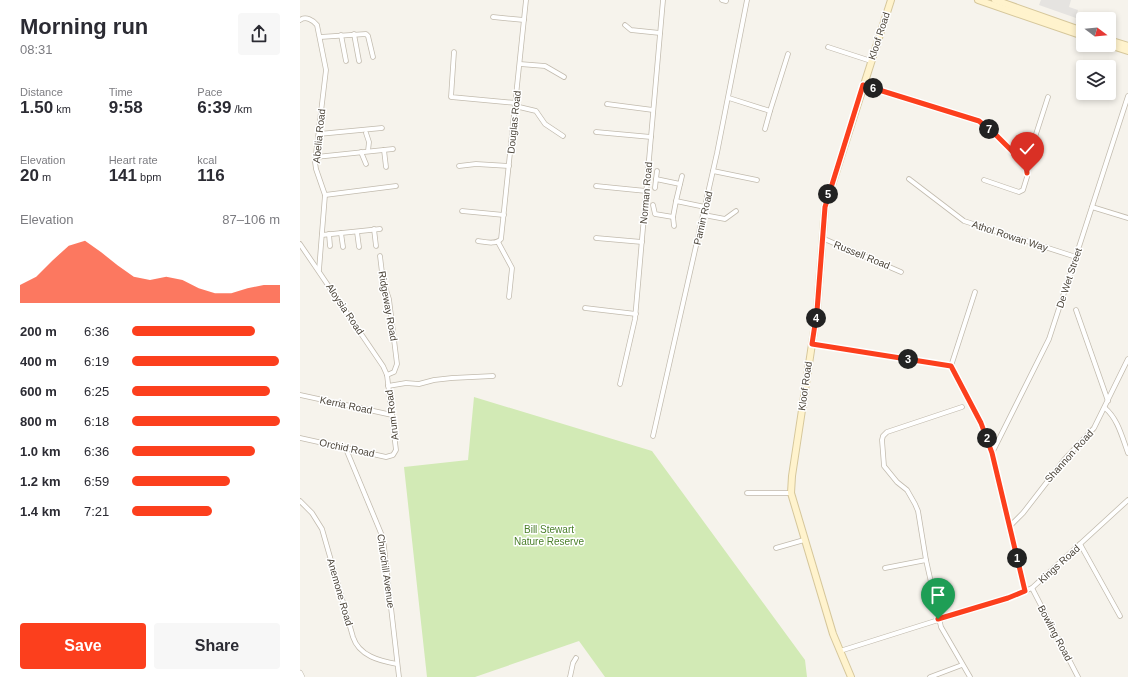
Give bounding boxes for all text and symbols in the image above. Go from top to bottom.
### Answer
street label: Kloof Road [866,11,892,61]
north arrow [1076,12,1116,52]
map controls [1076,12,1116,100]
button: share [238,13,280,55]
text: Morning run [20,14,148,39]
text: 08:31 [20,42,53,57]
button: layers [1076,60,1116,100]
pin: 6 [863,78,883,98]
text: 6 [870,82,876,94]
text: Distance [20,86,63,98]
text: Time [109,86,133,98]
text: Pace [197,86,222,98]
street label: Douglas Road [505,90,523,154]
text: 1.50 [20,98,53,117]
text: 9:58 [109,98,143,117]
text: 6:39 [197,98,231,117]
text: km [53,103,71,115]
text: /km [231,103,252,115]
street label: Abelia Road [311,108,327,164]
pin: 7 [979,119,999,139]
text: 7 [986,123,992,135]
pin [1010,132,1044,173]
icon: check [1016,138,1038,160]
text: Elevation [20,154,65,166]
text: Heart rate [109,154,158,166]
text: kcal [197,154,217,166]
street label: Norman Road [638,162,654,224]
text: 20 [20,166,39,185]
text: 141 [109,166,137,185]
text: 116 [197,166,225,185]
text: m [39,171,51,183]
text: bpm [137,171,162,183]
pin: 5 [818,184,838,204]
text: 5 [825,188,831,200]
street label: Pamin Road [691,190,715,246]
text: Elevation [20,212,73,227]
text: 87–106 m [222,212,280,227]
street label: Athol Rowan Way [971,219,1049,253]
street label: Russell Road [832,239,892,271]
street label: De Wet Street [1054,246,1084,309]
street label: Ridgeway Road [376,270,400,342]
street label: Aloysia Road [324,282,366,336]
pin: 4 [806,308,826,328]
text: 4 [813,312,819,324]
text: 200 m [20,324,57,339]
text: 6:36 [84,324,109,339]
pin: 3 [898,349,918,369]
text: 3 [905,353,911,365]
text: 400 m [20,354,57,369]
text: 6:19 [84,354,109,369]
street label: Kloof Road [796,361,814,411]
text: 600 m [20,384,57,399]
text: 6:25 [84,384,109,399]
street label: Arum Road [383,389,401,441]
street label: Kerria Road [319,394,373,416]
text: 800 m [20,414,57,429]
text: 6:18 [84,414,109,429]
pin: 2 [977,428,997,448]
street label: Shannon Road [1043,428,1095,484]
text: 2 [984,432,990,444]
street label: Orchid Road [318,437,376,459]
text: 1.0 km [20,444,60,459]
text: 6:36 [84,444,109,459]
text: 1.2 km [20,474,60,489]
text: 6:59 [84,474,109,489]
text: 1.4 km [20,504,60,519]
text: 7:21 [84,504,109,519]
park label: Bill Stewart Nature Reserve [514,524,584,547]
street label: Churchill Avenue [375,533,397,609]
street label: Kings Road [1036,543,1082,585]
pin: 1 [1007,548,1027,568]
text: 1 [1014,552,1020,564]
street label: Anemone Road [325,557,355,627]
pin [921,578,955,619]
icon: arrive [927,584,949,606]
street label: Bowling Road [1036,603,1074,663]
button: Save [20,623,146,669]
button: Share [154,623,280,669]

